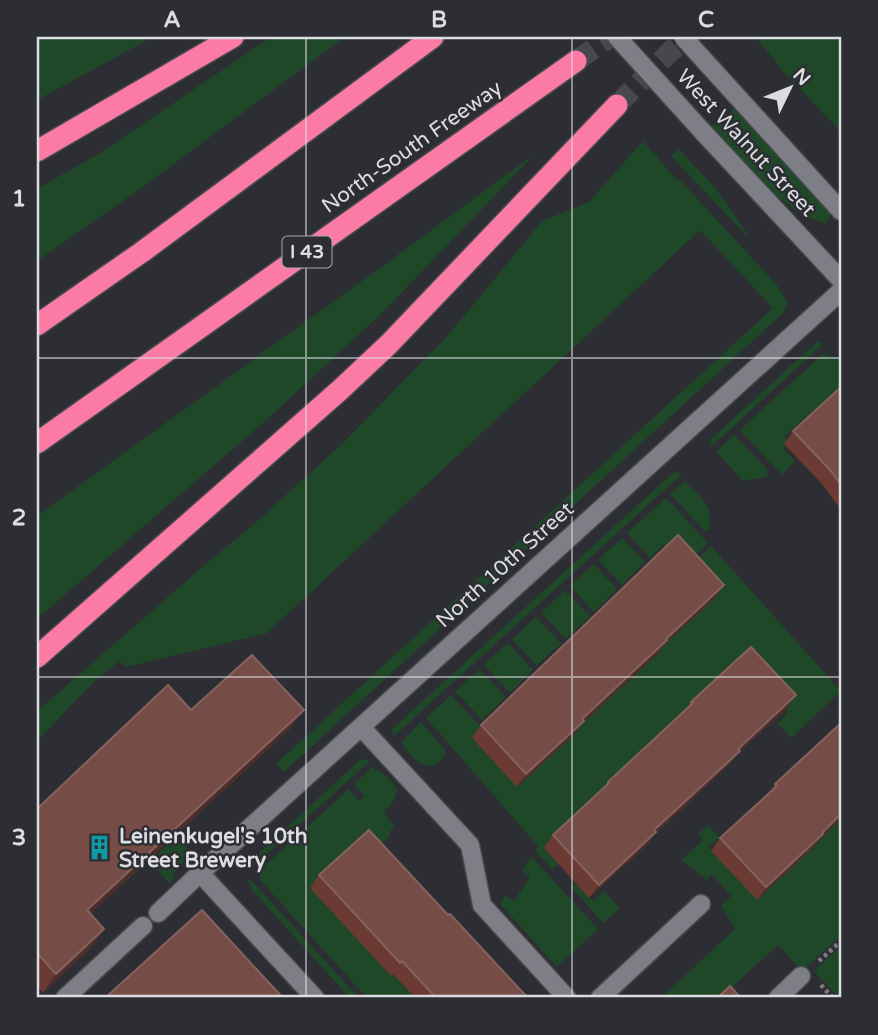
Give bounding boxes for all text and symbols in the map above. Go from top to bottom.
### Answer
text: A [163,6,181,34]
text: B [431,6,447,34]
text: C [698,6,714,34]
north arrow [756,52,826,122]
street label: West Walnut Street [671,64,821,222]
text: N [788,64,815,90]
street label: North-South Freeway [317,75,507,219]
text: 1 [12,185,26,213]
road number: I 43 [282,236,332,268]
street label: North 10th Street [431,497,579,633]
text: 2 [12,504,26,532]
text: 3 [12,824,26,852]
place label: Leinenkugel's 10th Street Brewery [119,824,308,873]
building icon: Leinenkugel's 10th Street Brewery [85,834,113,862]

